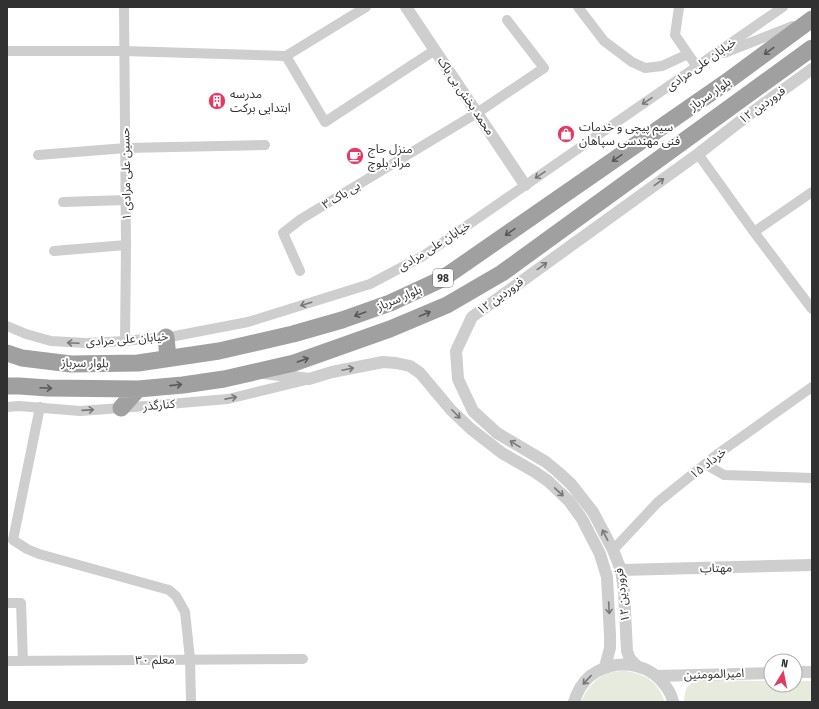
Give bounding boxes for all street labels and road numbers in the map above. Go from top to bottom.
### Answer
street label: خیابان علی مرادی [663,35,739,93]
street label: محمد بخش بی باک [435,54,497,138]
street label: بلوار سرباز [686,75,733,114]
street label: ۱۲ فروردین [736,83,788,127]
street label: حسین علی مرادی ۱ [118,128,134,220]
street label: بی باک ۳ [319,178,363,212]
street label: خیابان علی مرادی [395,218,473,274]
road number: 98 [433,269,453,287]
street label: ۱۲ فروردین [474,274,526,318]
street label: بلوار سرباز [373,282,424,314]
street label: خیابان علی مرادی [85,329,169,349]
street label: بلوار سرباز [60,356,109,370]
street label: کنارگذر [141,397,177,413]
street label: ۱۵ خرداد [687,444,729,482]
street label: مهتاب [700,561,732,576]
street label: ۱۲ فروردین [612,567,632,623]
street label: معلم ۳۰ [135,653,175,669]
street label: امیرالمومنین [684,666,745,682]

